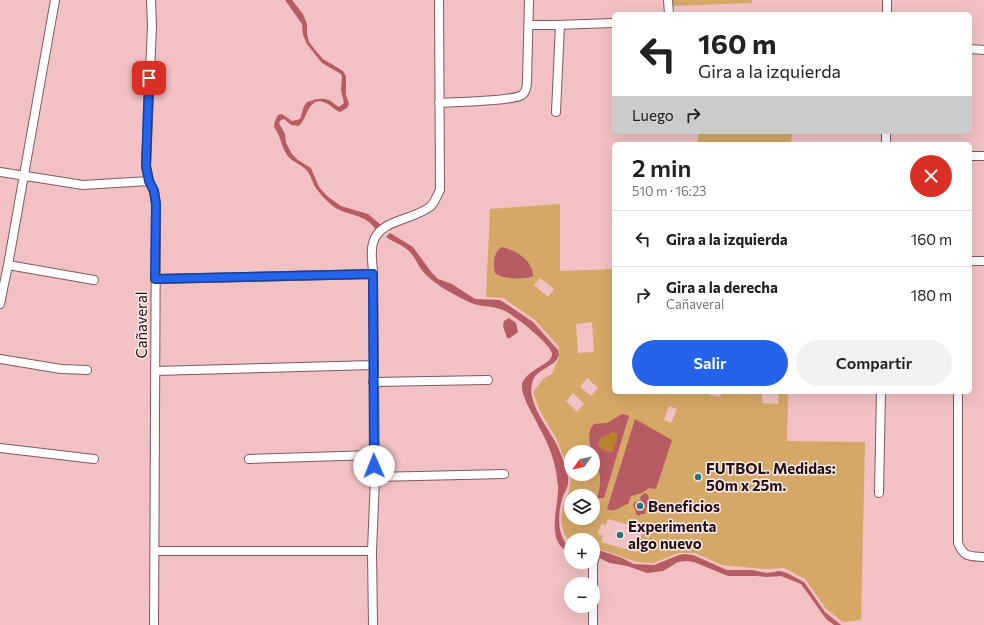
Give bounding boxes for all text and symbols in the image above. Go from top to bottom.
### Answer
text: 160 m [698,26,776,60]
icon: left [632,28,684,80]
text: Gira a la izquierda [698,60,841,82]
pin [132,61,166,95]
icon: arrive [138,67,160,89]
icon: right [682,104,704,126]
text: Luego [632,106,674,124]
text: 2 min [632,153,691,182]
button: close [910,155,952,197]
text: 510 m · 16:23 [632,183,707,199]
icon: left [632,228,654,250]
text: Gira a la izquierda [666,230,788,248]
text: 160 m [911,230,952,248]
text: Gira a la derecha [666,278,778,296]
icon: right [632,284,654,306]
text: 180 m [911,286,952,304]
street label: Cañaveral [132,291,150,359]
text: Cañaveral [666,296,724,312]
button: Salir [632,340,788,386]
button: Compartir [796,340,952,386]
position arrow [353,445,395,487]
north arrow [564,445,600,481]
map controls [564,445,600,613]
place label: FUTBOL. Medidas: 50m x 25m. [706,459,836,494]
marker: FUTBOL. Medidas: 50m x 25m. [693,472,703,482]
button: layers [564,489,600,525]
place label: Beneficios [648,497,720,515]
marker: Beneficios [635,501,645,511]
place label: Experimenta algo nuevo [628,517,717,552]
marker: Experimenta algo nuevo [615,530,625,540]
button: + [564,533,600,569]
button: − [564,577,600,613]

